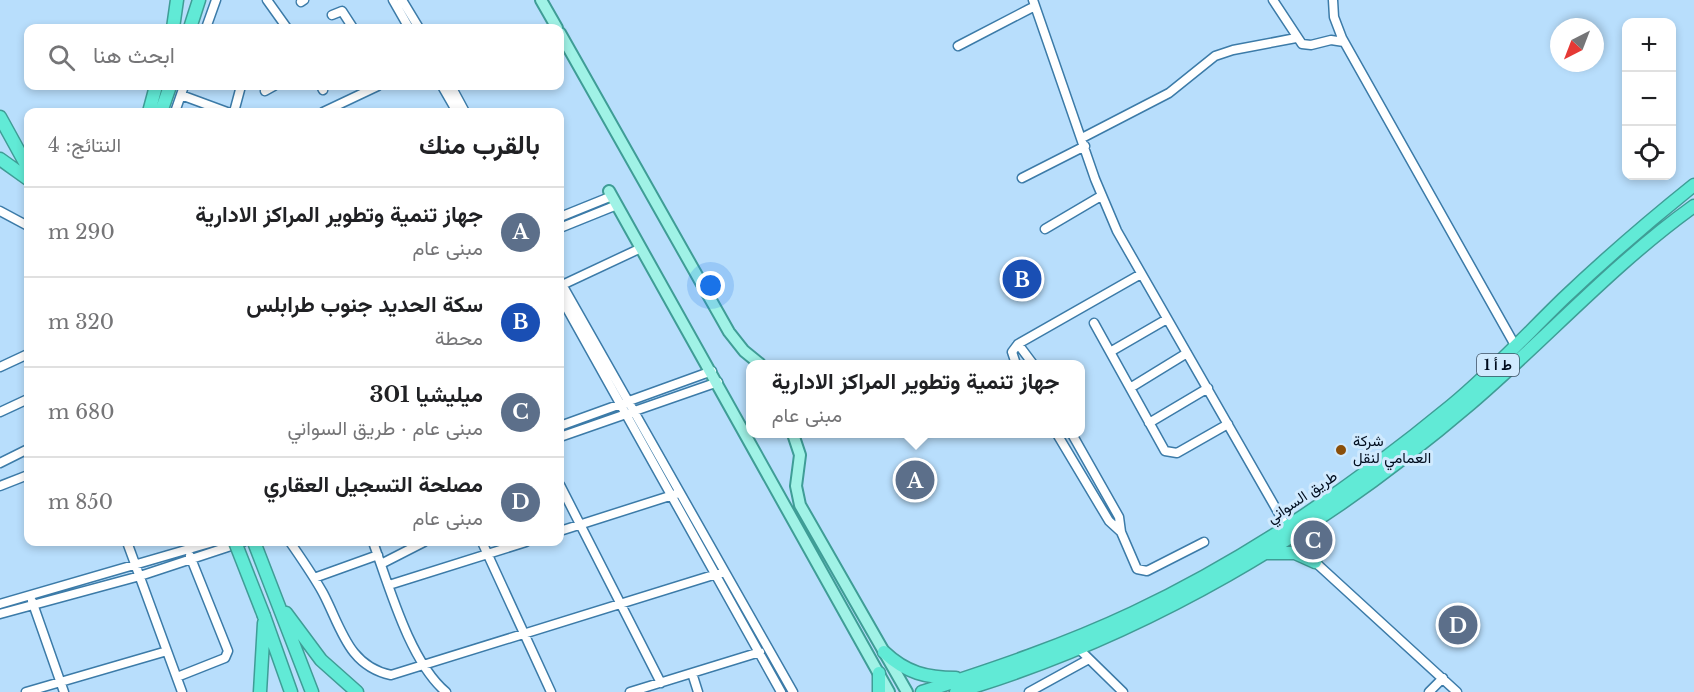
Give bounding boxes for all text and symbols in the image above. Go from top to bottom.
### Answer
north arrow [1550,18,1604,72]
map controls [1622,18,1676,180]
button: + [1622,18,1676,72]
search box [24,24,564,90]
icon: search [45,41,78,74]
text: ابحث هنا [93,42,175,69]
button: − [1622,72,1676,126]
button: locate [1622,126,1676,180]
text: بالقرب منك [419,129,540,161]
text: النتائج: 4 [48,133,121,157]
text: جهاز تنمية وتطوير المراكز الادارية [195,201,483,228]
text: 290 m [48,220,115,244]
text: A [512,220,529,244]
text: مبنى عام [412,236,483,260]
pin: B [1002,256,1042,302]
your location [696,271,725,300]
text: سكة الحديد جنوب طرابلس [246,291,483,318]
text: 320 m [48,310,114,334]
text: B [513,310,528,334]
text: محطة [435,326,483,350]
road number: ط أ 1 [1477,354,1519,376]
popup [746,360,1085,438]
text: جهاز تنمية وتطوير المراكز الادارية [772,368,1059,395]
text: ميليشيا 301 [369,381,483,408]
text: 680 m [48,400,114,424]
text: C [512,400,529,424]
text: مبنى عام [772,403,842,427]
text: مبنى عام · طريق السواني [288,416,483,440]
place label: شركة العمامي لنقل [1353,431,1431,471]
marker: شركة العمامي لنقل [1334,443,1348,457]
pin: A [896,458,934,502]
street label: طريق السواني [1263,466,1343,530]
text: مصلحة التسجيل العقاري [264,471,483,498]
text: 850 m [48,490,113,514]
text: D [511,490,530,514]
text: مبنى عام [412,506,483,530]
pin: C [1294,518,1332,562]
pin: D [1438,602,1478,648]

